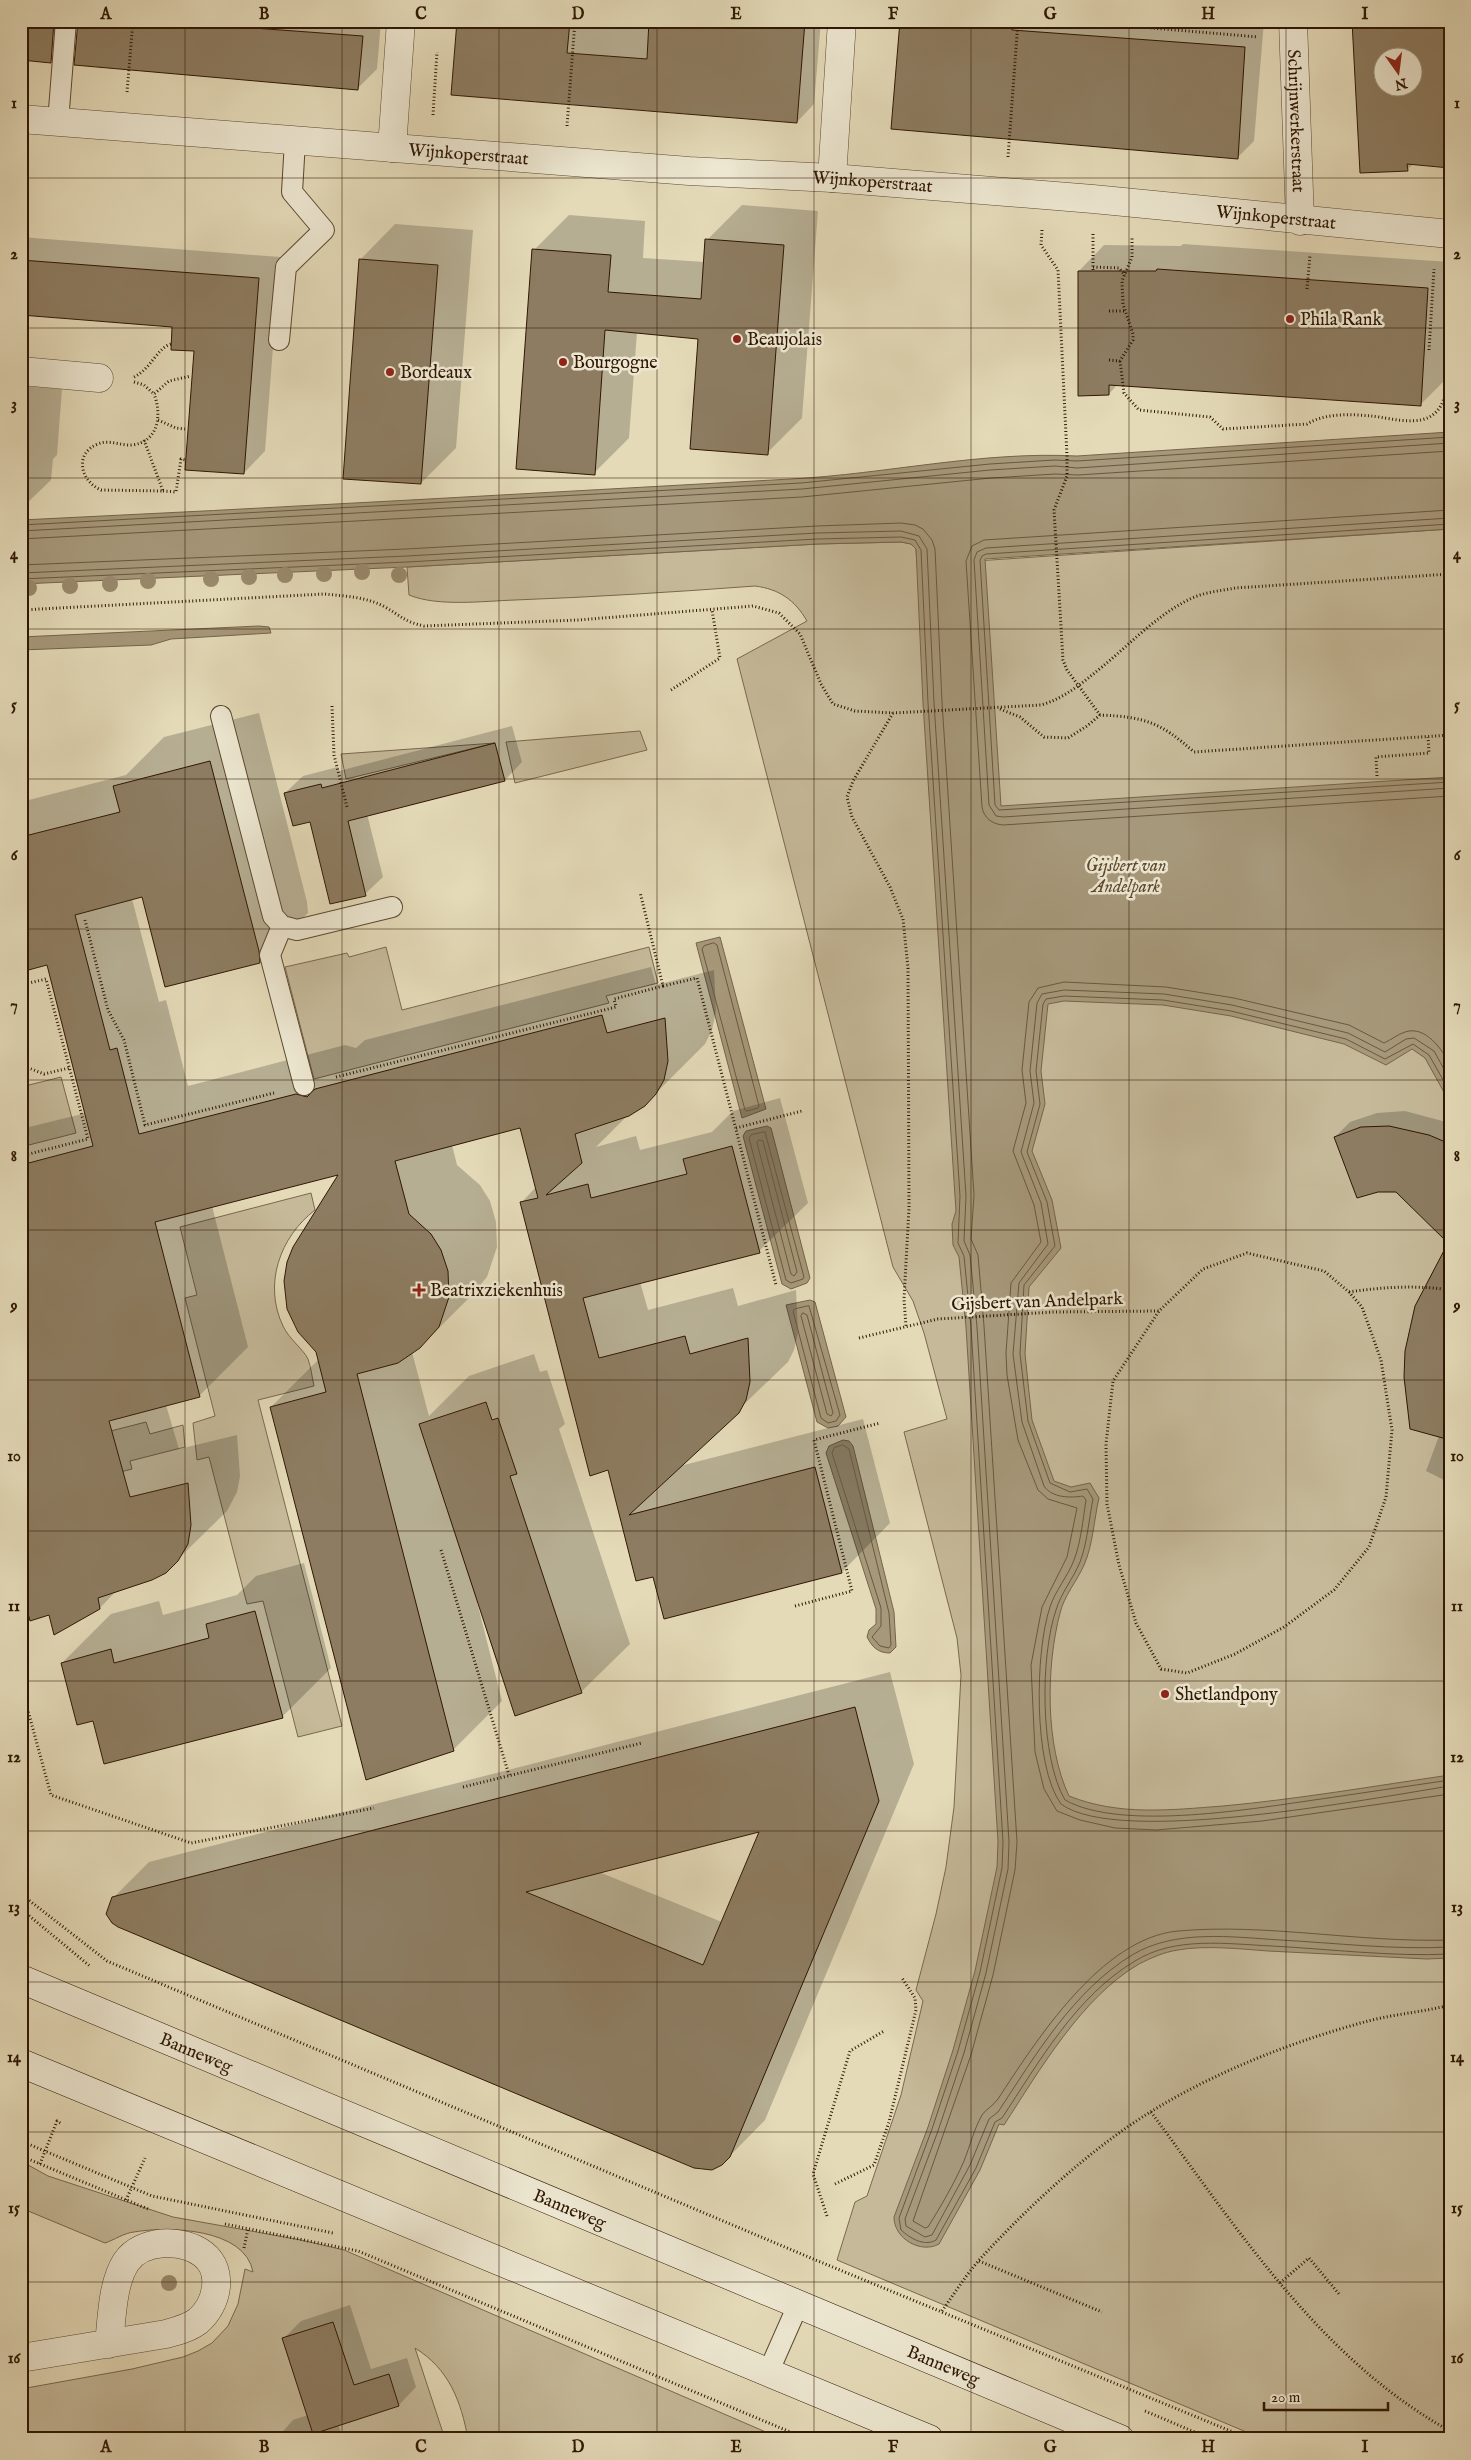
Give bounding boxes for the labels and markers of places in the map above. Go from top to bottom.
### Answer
place label: Phila Rank [1300,309,1382,332]
marker: Phila Rank [1284,313,1296,325]
place label: Beaujolais [747,329,822,352]
marker: Beaujolais [731,333,743,345]
place label: Bourgogne [573,352,658,375]
marker: Bourgogne [557,356,569,368]
place label: Bordeaux [400,362,472,385]
marker: Bordeaux [384,366,396,378]
place label: Beatrixziekenhuis [430,1280,563,1303]
marker: Beatrixziekenhuis [412,1283,426,1297]
place label: Shetlandpony [1175,1684,1278,1707]
marker: Shetlandpony [1159,1688,1171,1700]

